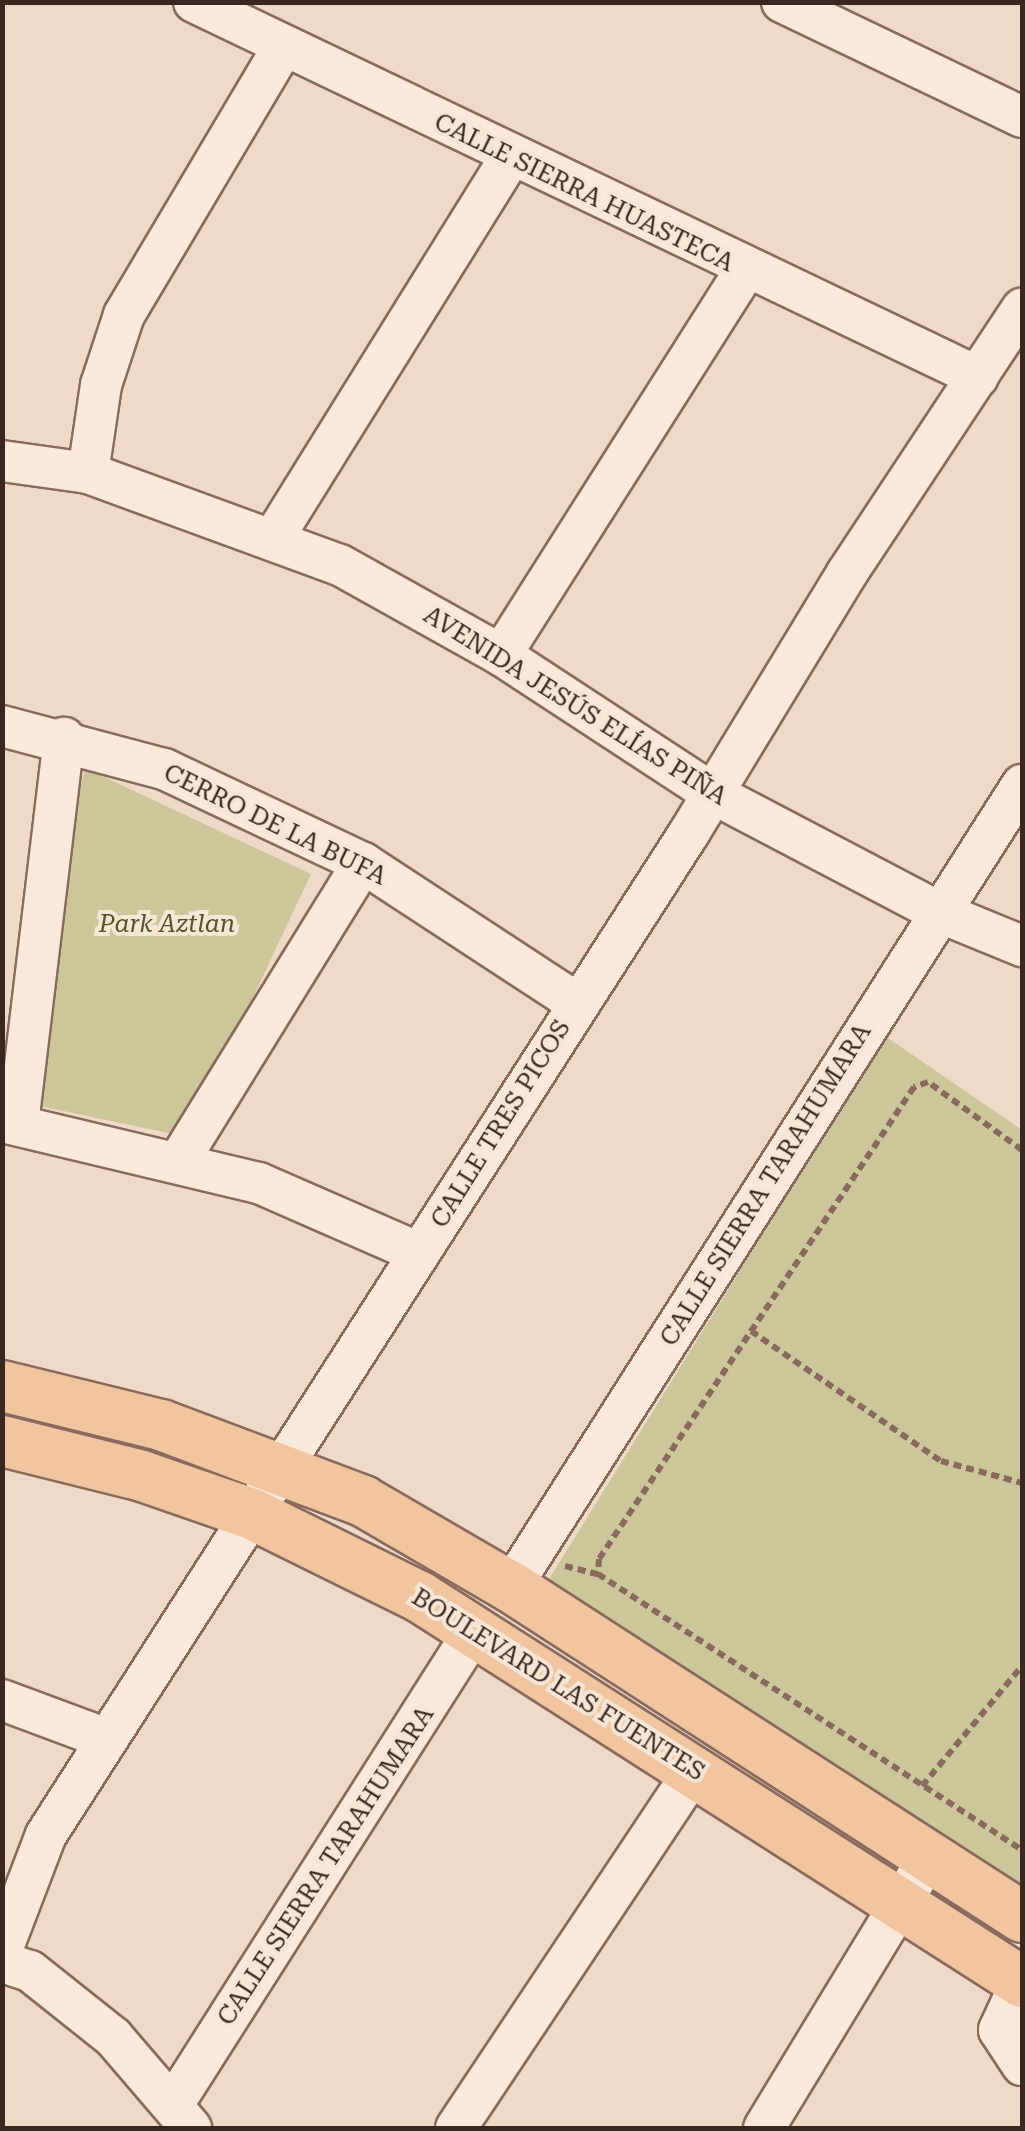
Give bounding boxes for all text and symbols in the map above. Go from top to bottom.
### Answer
street label: CALLE SIERRA HUASTECA [429,107,739,279]
street label: AVENIDA JESÚS ELÍAS PIÑA [418,600,732,812]
street label: CERRO DE LA BUFA [159,758,391,892]
park label: Park Aztlan [99,909,235,939]
street label: CALLE TRES PICOS [425,1015,577,1233]
street label: CALLE SIERRA TARAHUMARA [654,1018,878,1352]
street label: BOULEVARD LAS FUENTES [406,1582,710,1788]
street label: CALLE SIERRA TARAHUMARA [211,1701,441,2031]

